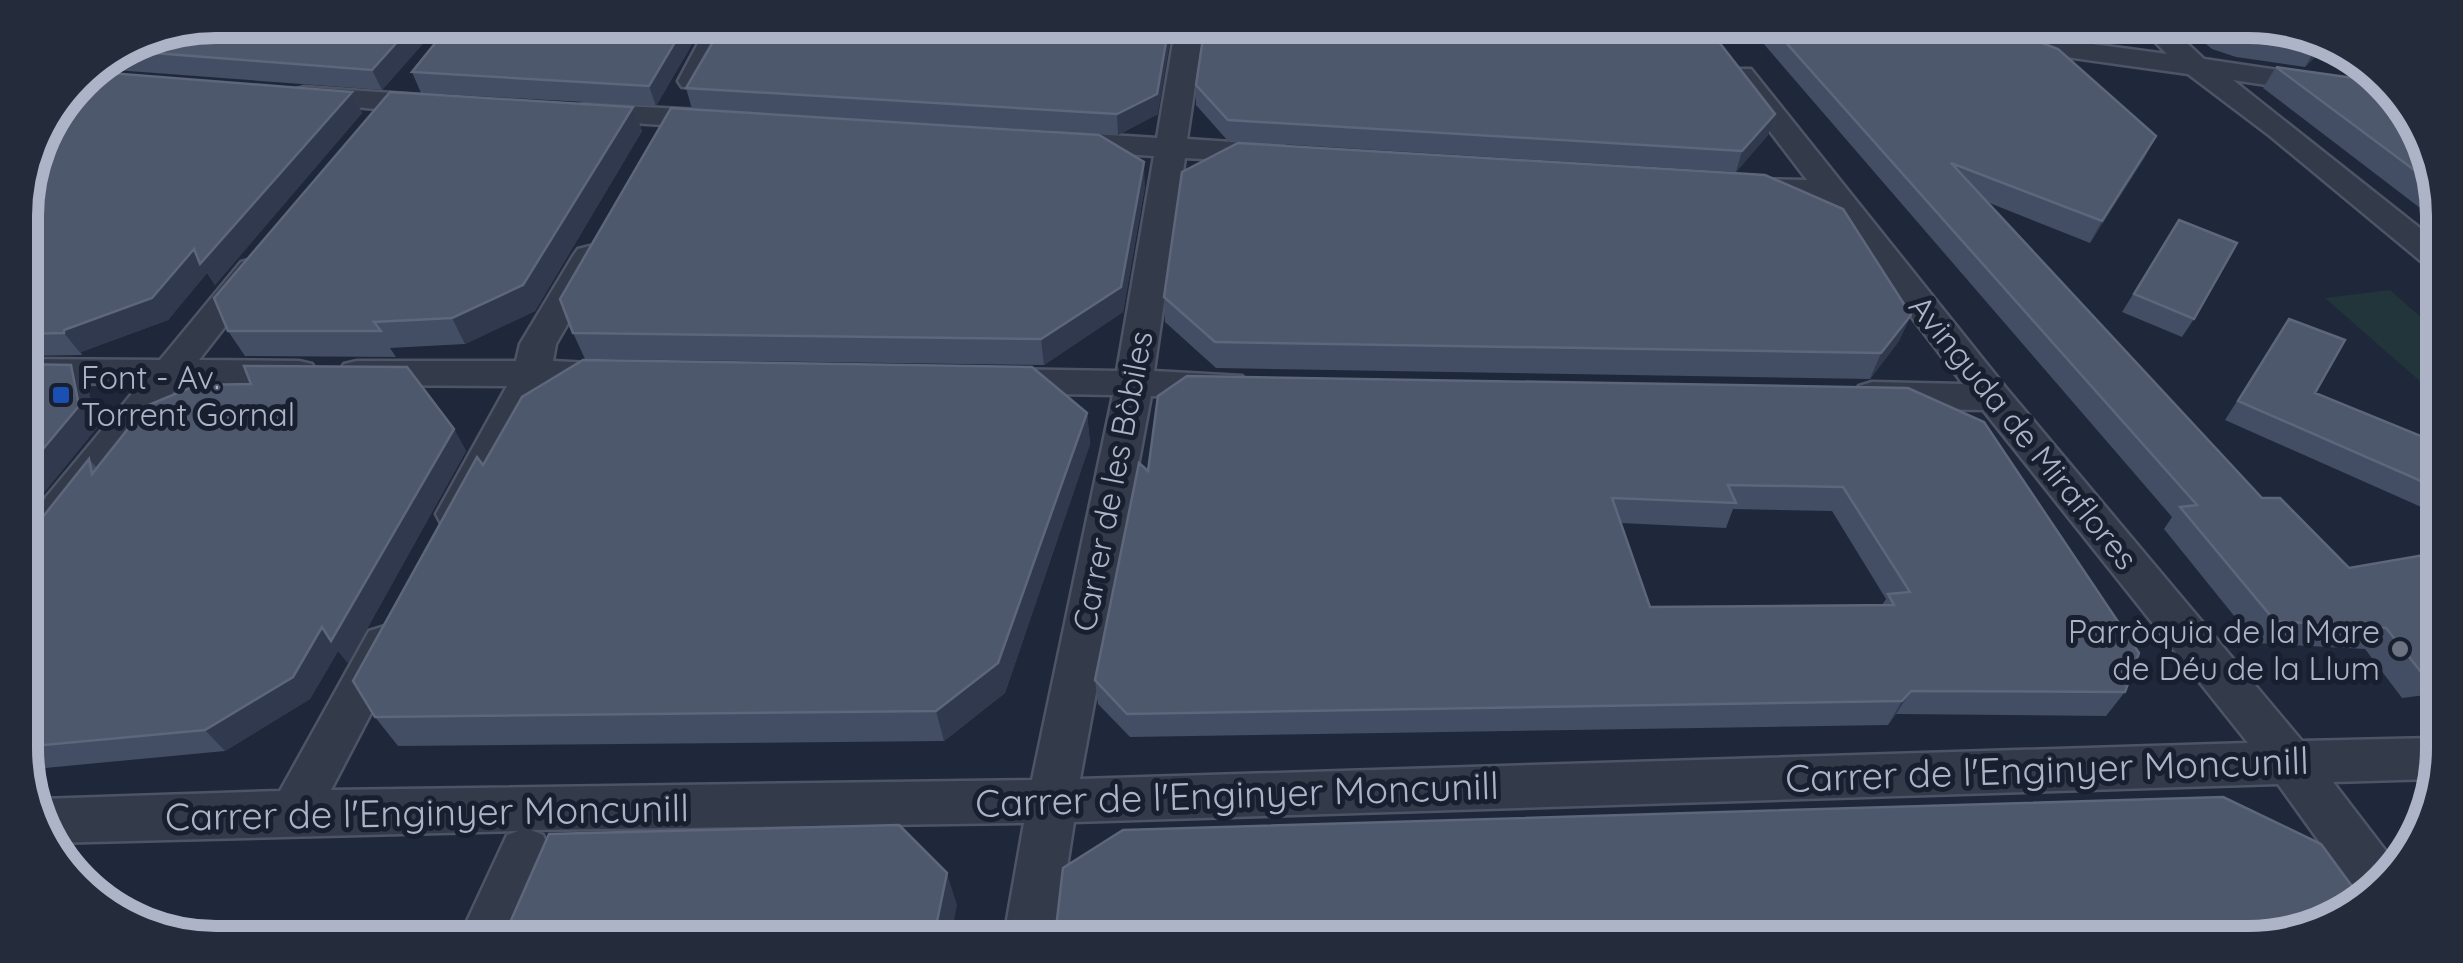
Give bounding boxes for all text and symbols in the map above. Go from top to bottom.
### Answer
street label: Avinguda de Miraflores [1901,287,2147,577]
street label: Carrer de les Bòbiles [1063,328,1161,634]
place label: Font - Av. Torrent Gornal [81,357,295,434]
marker: Font - Av. Torrent Gornal [50,384,72,406]
place label: Parròquia de la Mare de Déu de la Llum [2068,611,2380,688]
marker: Parròquia de la Mare de Déu de la Llum [2389,638,2411,660]
street label: Carrer de l'Enginyer Moncunill [1784,736,2310,802]
street label: Carrer de l'Enginyer Moncunill [974,761,1500,827]
street label: Carrer de l'Enginyer Moncunill [165,783,689,841]

